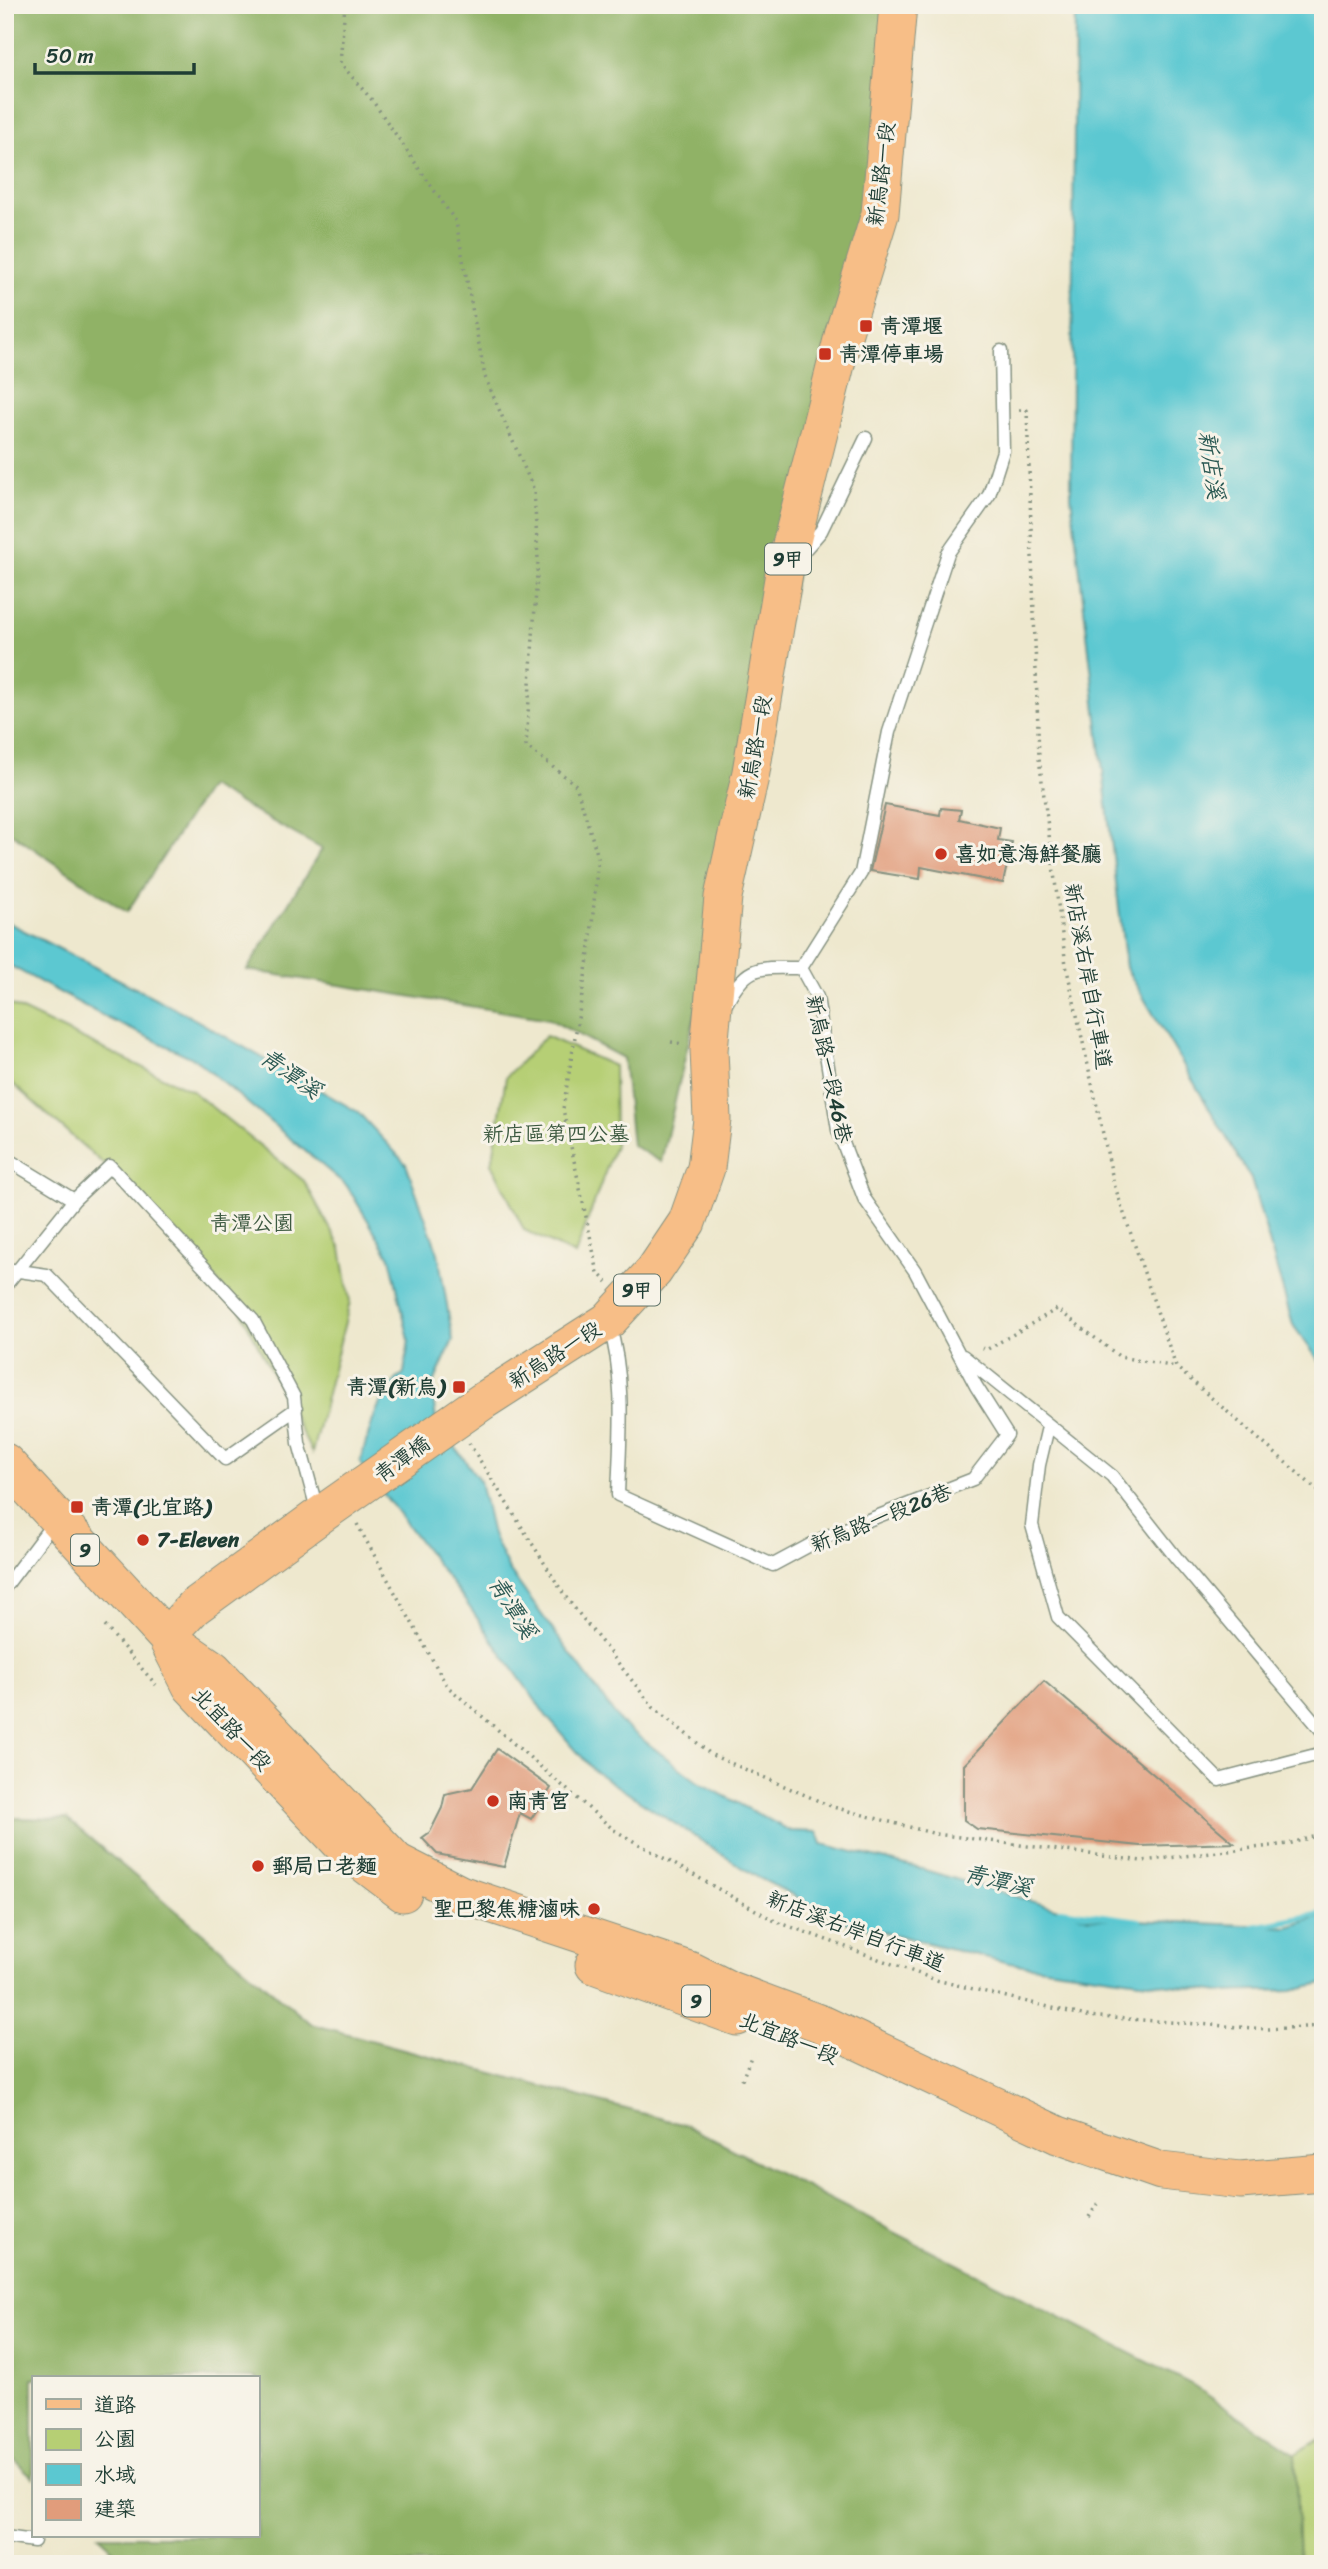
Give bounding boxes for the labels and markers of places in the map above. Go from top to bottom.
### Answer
place label: 青潭堰 [880,307,943,345]
marker: 青潭堰 [858,318,874,334]
place label: 青潭停車場 [839,335,944,373]
marker: 青潭停車場 [817,346,833,362]
place label: 喜如意海鮮餐廳 [955,835,1102,873]
marker: 喜如意海鮮餐廳 [933,846,949,862]
place label: 青潭(新烏) [346,1368,447,1406]
marker: 青潭(新烏) [451,1379,467,1395]
place label: 青潭(北宜路) [91,1488,212,1526]
marker: 青潭(北宜路) [69,1499,85,1515]
place label: 7-Eleven [157,1521,240,1559]
marker: 7-Eleven [135,1532,151,1548]
place label: 南青宮 [507,1782,570,1820]
marker: 南青宮 [485,1793,501,1809]
place label: 郵局口老麵 [272,1847,377,1885]
marker: 郵局口老麵 [250,1858,266,1874]
place label: 聖巴黎焦糖滷味 [433,1890,580,1928]
marker: 聖巴黎焦糖滷味 [586,1901,602,1917]

